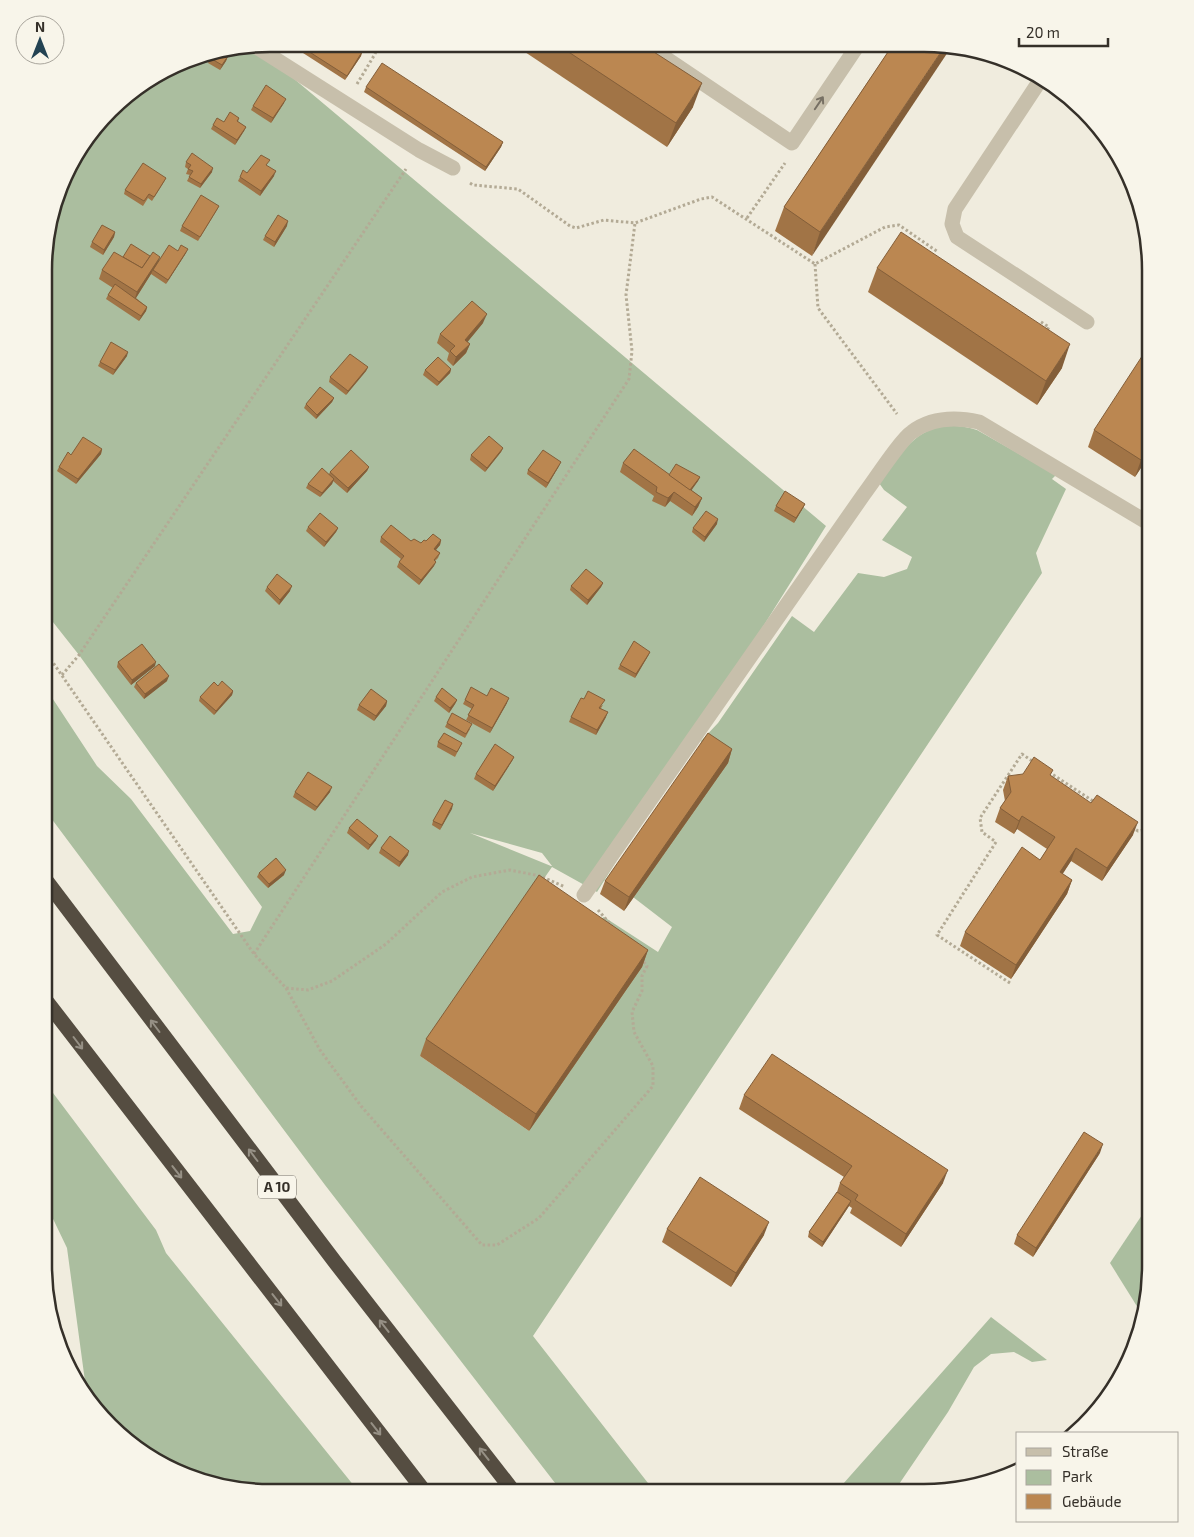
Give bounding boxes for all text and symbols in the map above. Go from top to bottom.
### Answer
north arrow [15,15,65,65]
scale bar [1019,15,1108,47]
text: N [35,18,45,35]
text: 20 m [1026,23,1060,41]
one-way arrow [814,96,824,110]
one-way arrow [149,1020,160,1033]
one-way arrow [73,1036,84,1049]
one-way arrow [248,1149,259,1162]
one-way arrow [172,1165,183,1178]
road number: A 10 [258,1176,296,1198]
one-way arrow [271,1293,282,1306]
one-way arrow [379,1320,390,1333]
one-way arrow [371,1422,381,1436]
legend [1016,1432,1179,1522]
text: Straße [1062,1442,1108,1460]
one-way arrow [479,1448,490,1461]
text: Park [1062,1467,1093,1485]
text: Gebäude [1062,1492,1121,1510]

